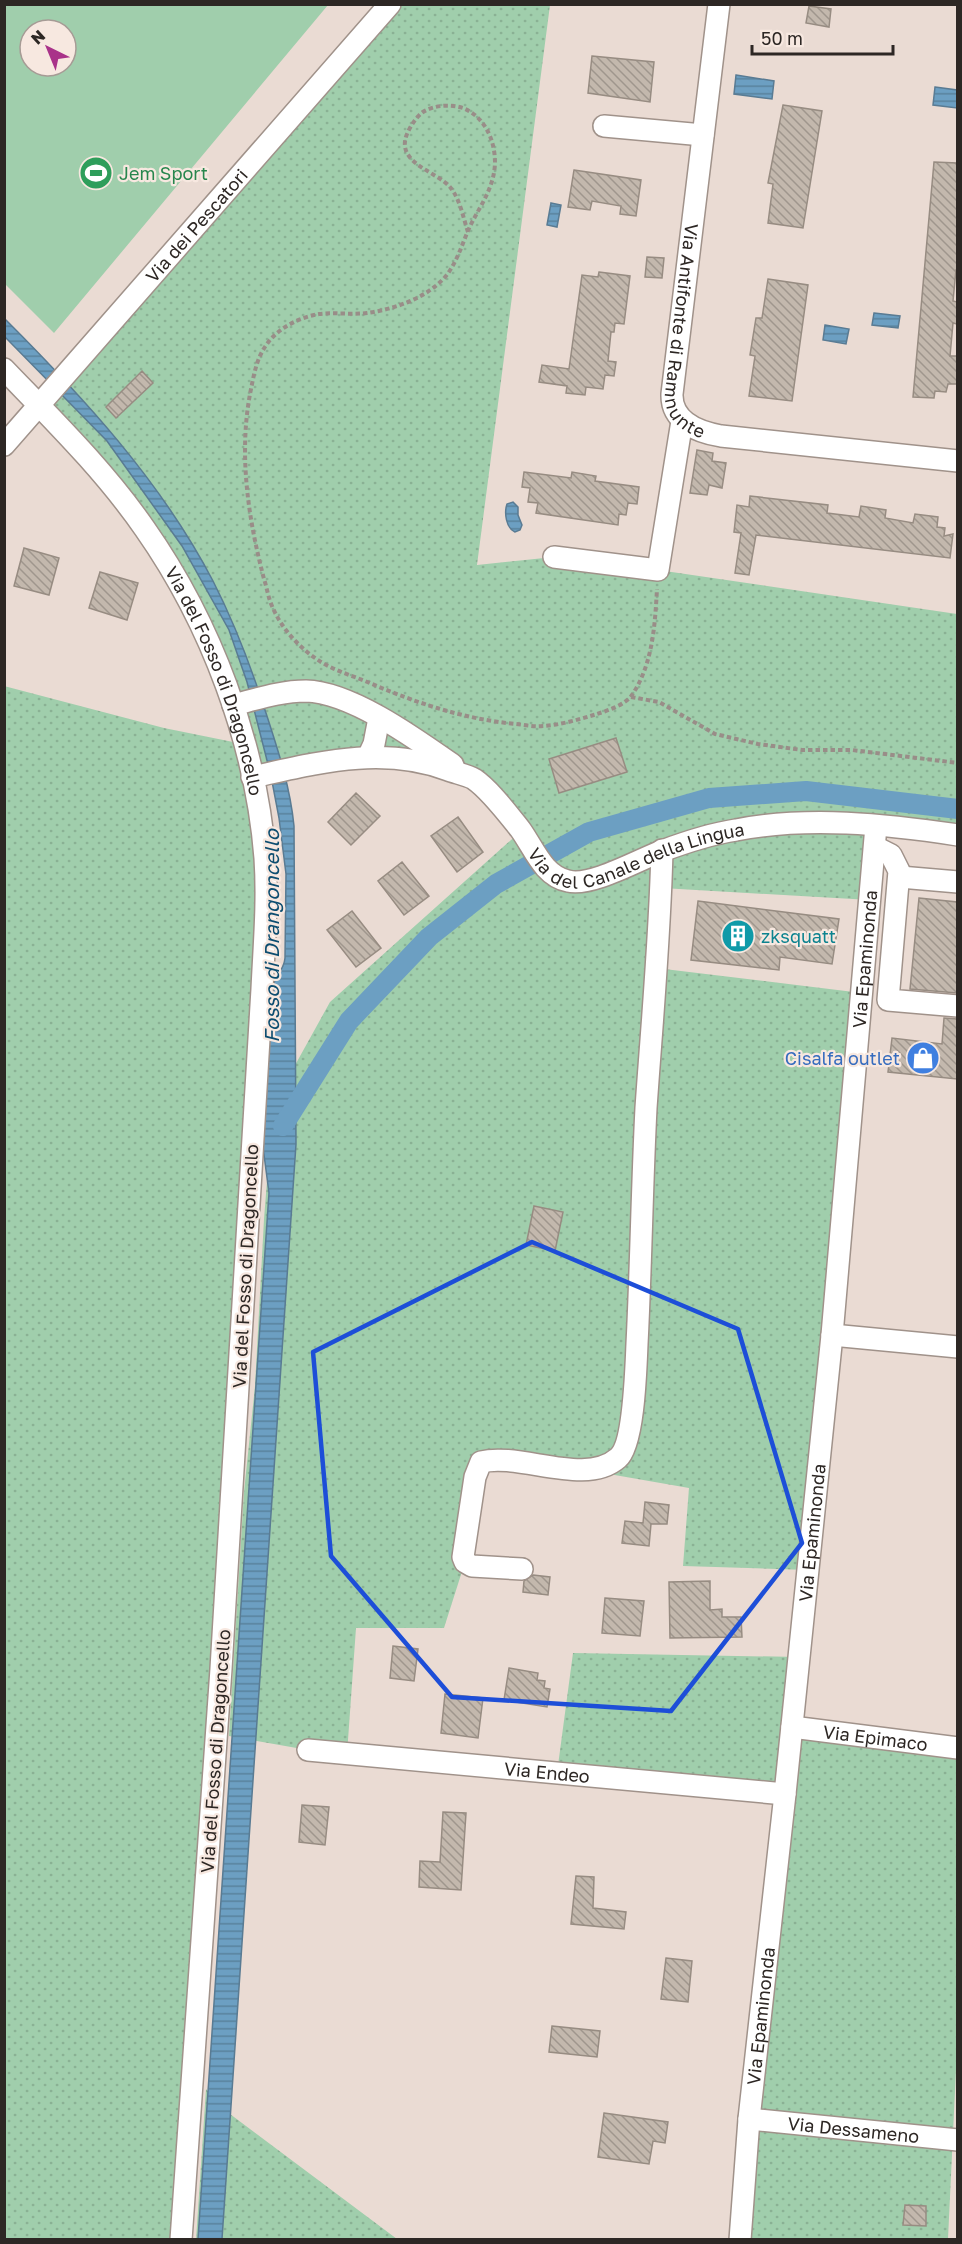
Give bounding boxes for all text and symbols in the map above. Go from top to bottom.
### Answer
north arrow [18,18,78,78]
scale bar [752,18,893,56]
text: N [26,26,49,48]
text: 50 m [761,27,803,49]
sports icon: Jem Sport [78,155,114,191]
place label: Jem Sport [119,162,208,184]
street label: Via dei Pescatori [141,164,252,287]
street label: Via Antifonte di Ramnunte [661,222,708,442]
street label: Via del Fosso di Dragoncello [161,562,267,797]
street label: Via del Canale della Lingua [524,818,746,893]
water label: Fosso di Drangoncello [259,828,284,1043]
street label: Via Epaminonda [848,889,881,1029]
building icon: zksquatt [720,918,756,954]
place label: zksquatt [761,925,836,947]
shop icon: Cisalfa outlet [905,1040,941,1076]
place label: Cisalfa outlet [785,1047,900,1069]
street label: Via del Fosso di Dragoncello [228,1143,262,1389]
street label: Via Epaminonda [794,1463,830,1603]
street label: Via del Fosso di Dragoncello [196,1628,234,1874]
street label: Via Epimaco [822,1720,929,1755]
street label: Via Endeo [503,1757,591,1787]
street label: Via Epaminonda [742,1946,779,2086]
street label: Via Dessameno [787,2112,920,2147]

